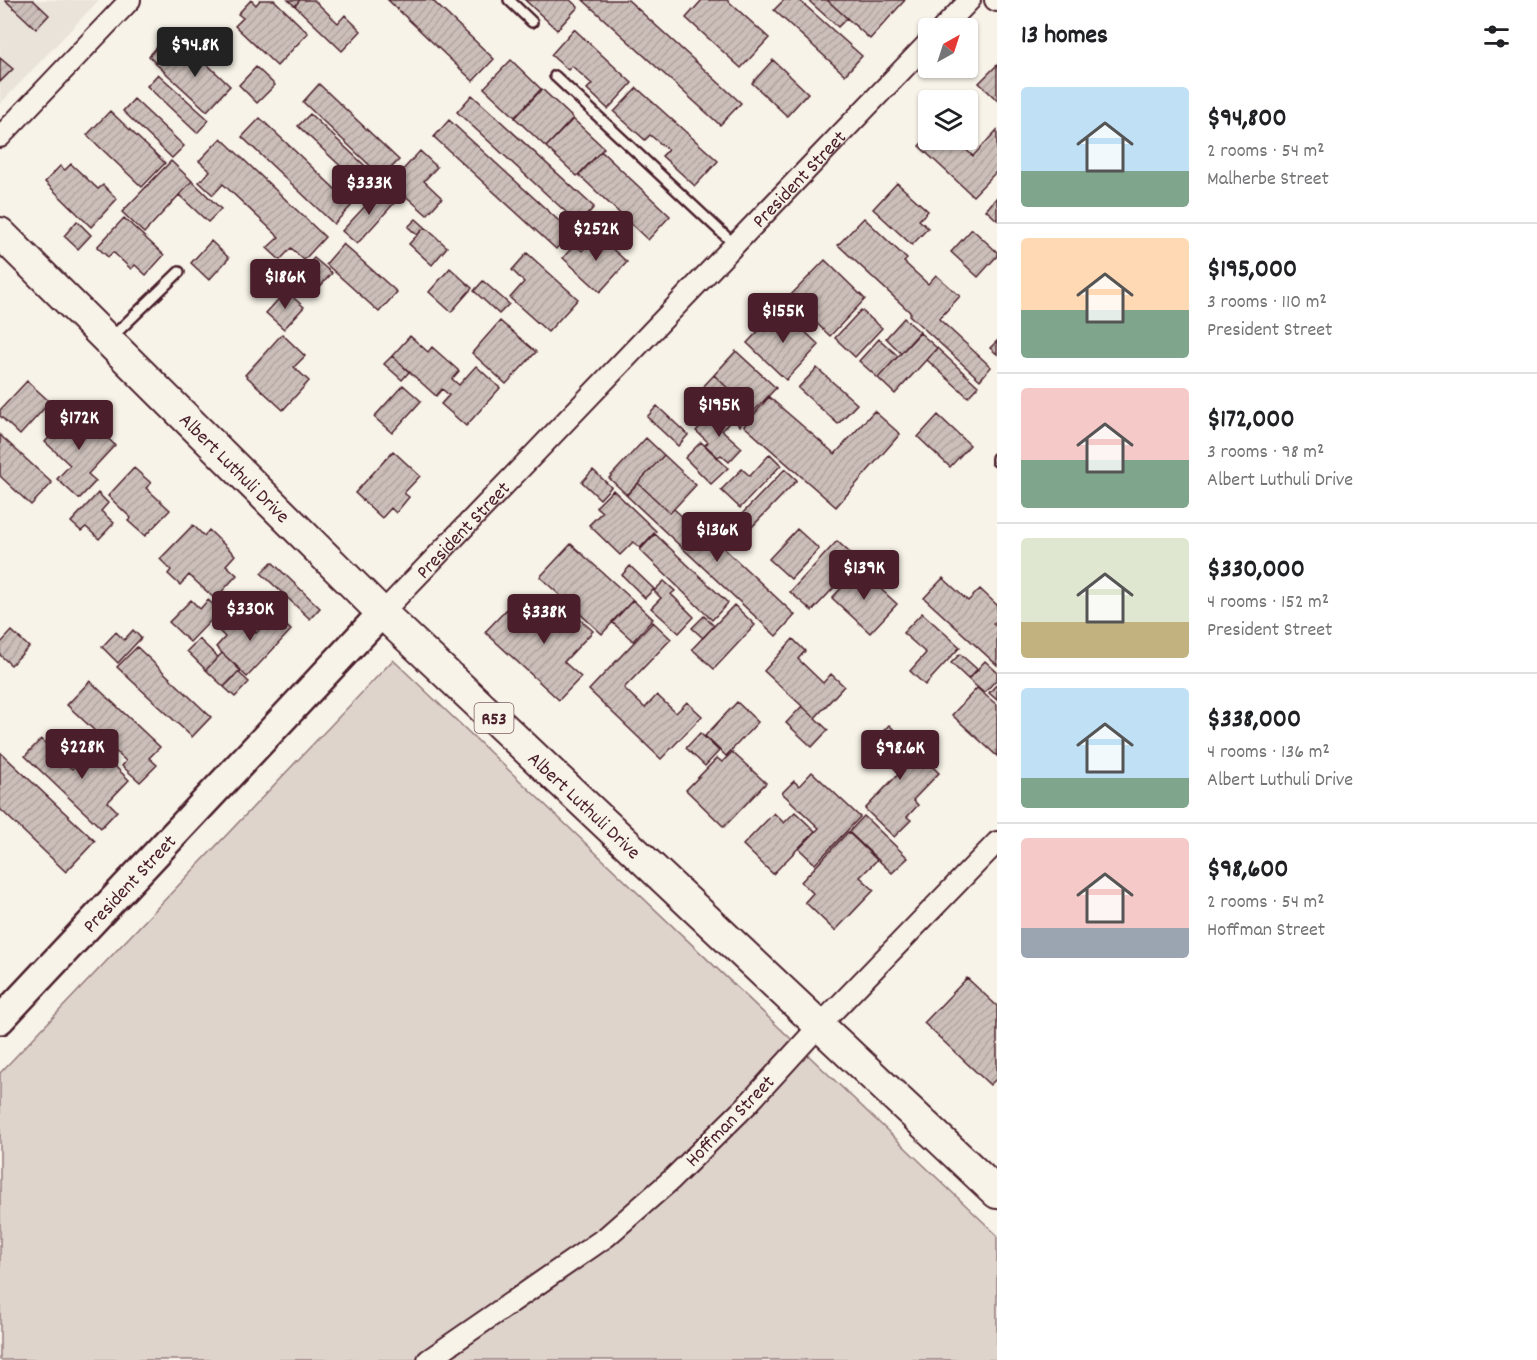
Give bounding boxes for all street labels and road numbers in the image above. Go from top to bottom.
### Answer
street label: President Street [747,125,854,235]
street label: Albert Luthuli Drive [172,408,295,531]
street label: President Street [411,476,518,586]
road number: R53 [474,703,514,733]
street label: Albert Luthuli Drive [520,746,646,867]
street label: President Street [78,830,184,940]
street label: Hoffman Street [680,1070,782,1174]

